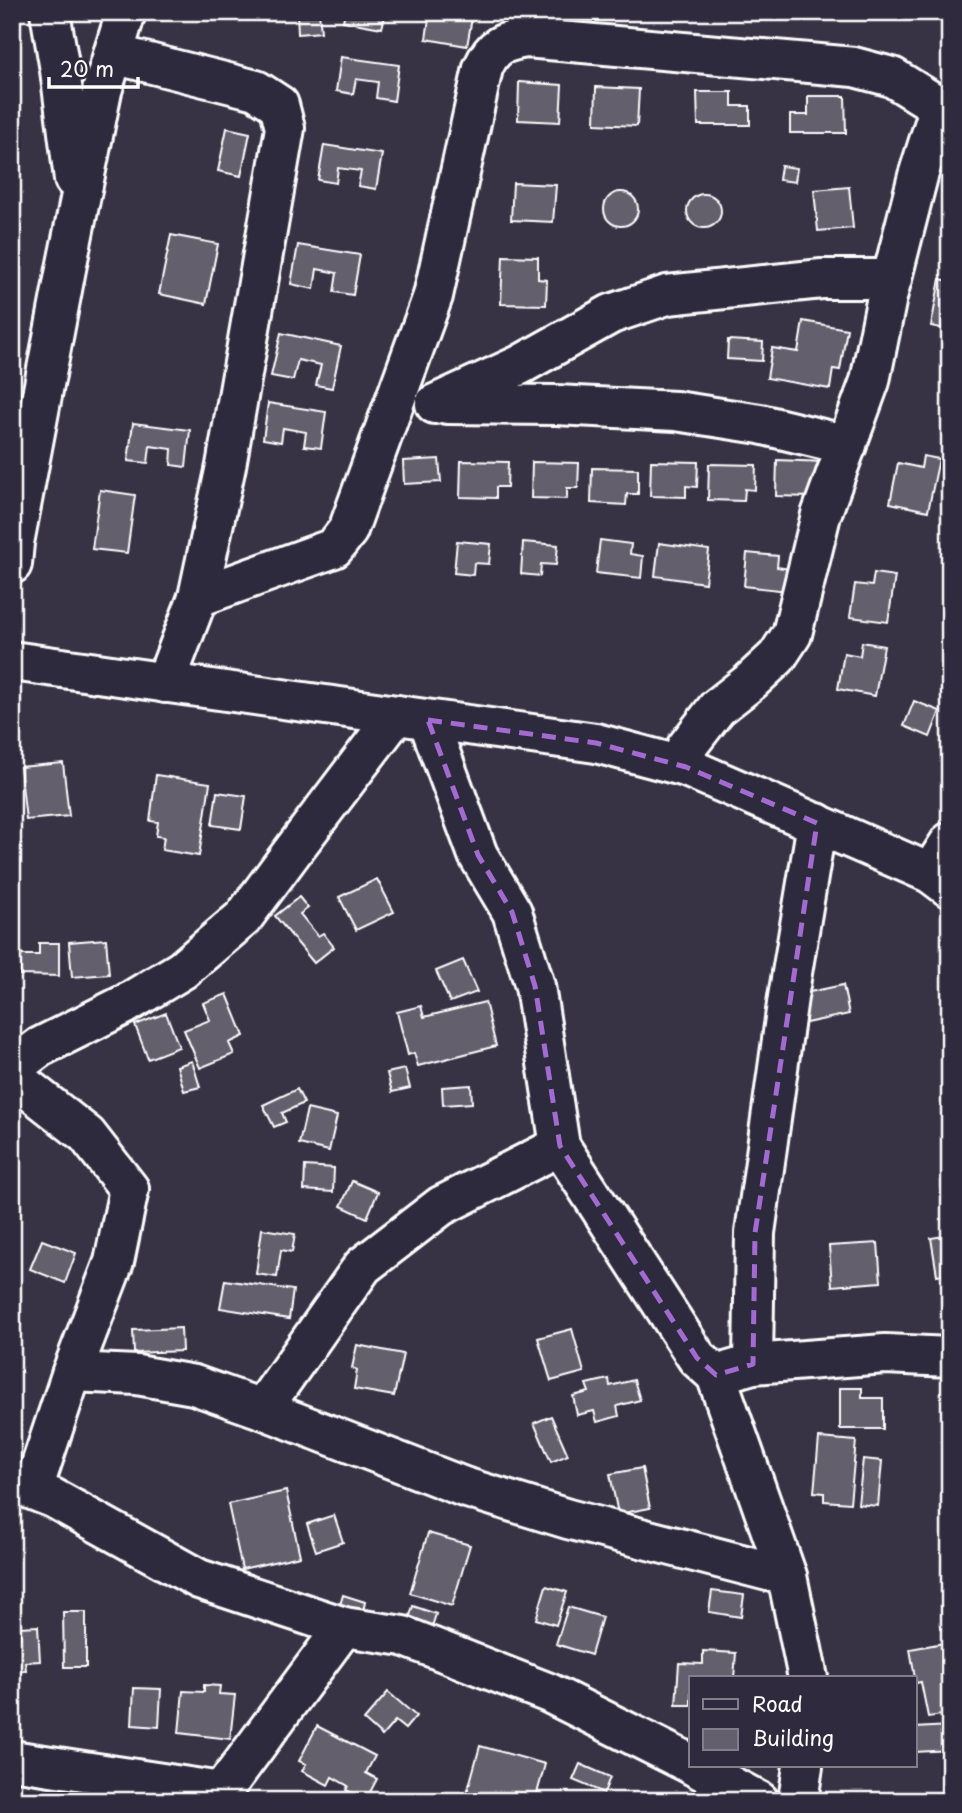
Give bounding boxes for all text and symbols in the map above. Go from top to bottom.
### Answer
scale bar [49,46,138,90]
text: 20 m [60,52,114,84]
legend [689,1676,916,1768]
text: Road [752,1687,803,1719]
text: Building [752,1721,834,1753]

